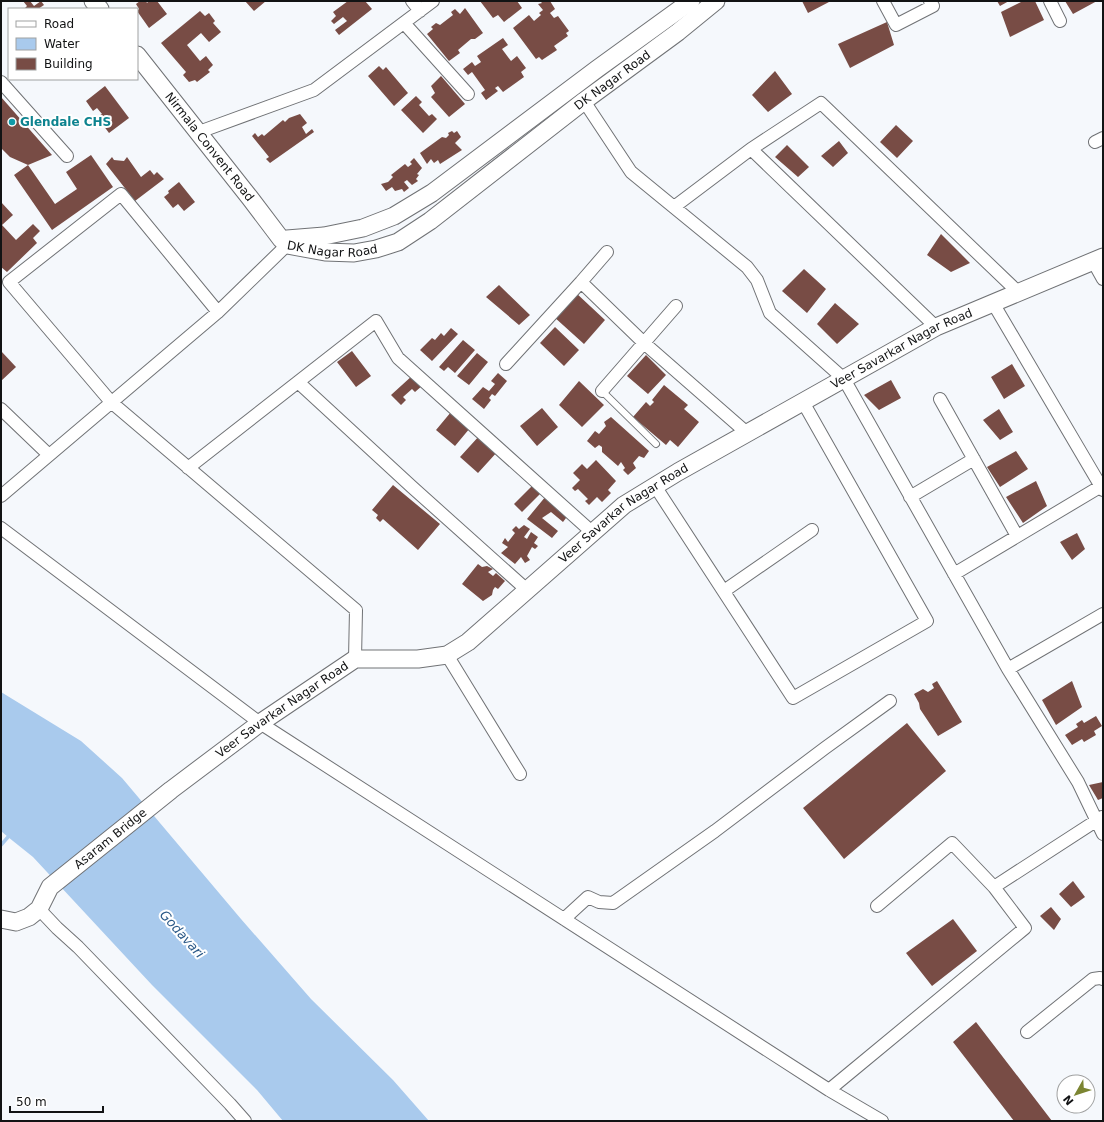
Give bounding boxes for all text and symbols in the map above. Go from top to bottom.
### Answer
legend [8,8,138,80]
text: Road [44,17,74,31]
text: Water [44,37,80,51]
street label: DK Nagar Road [572,48,653,113]
text: Building [44,57,93,71]
street label: Nirmala Convent Road [162,90,257,204]
place label: Glendale CHS [20,115,111,129]
marker: Glendale CHS [7,117,17,127]
street label: DK Nagar Road [286,238,379,260]
street label: Veer Savarkar Nagar Road [828,306,974,392]
street label: Veer Savarkar Nagar Road [556,461,691,566]
street label: Veer Savarkar Nagar Road [213,658,351,761]
street label: Asaram Bridge [71,805,149,872]
water label: Godavari [157,907,208,961]
north arrow [1056,1074,1096,1114]
scale bar [10,1088,103,1114]
text: N [1061,1092,1077,1108]
text: 50 m [16,1095,47,1109]

